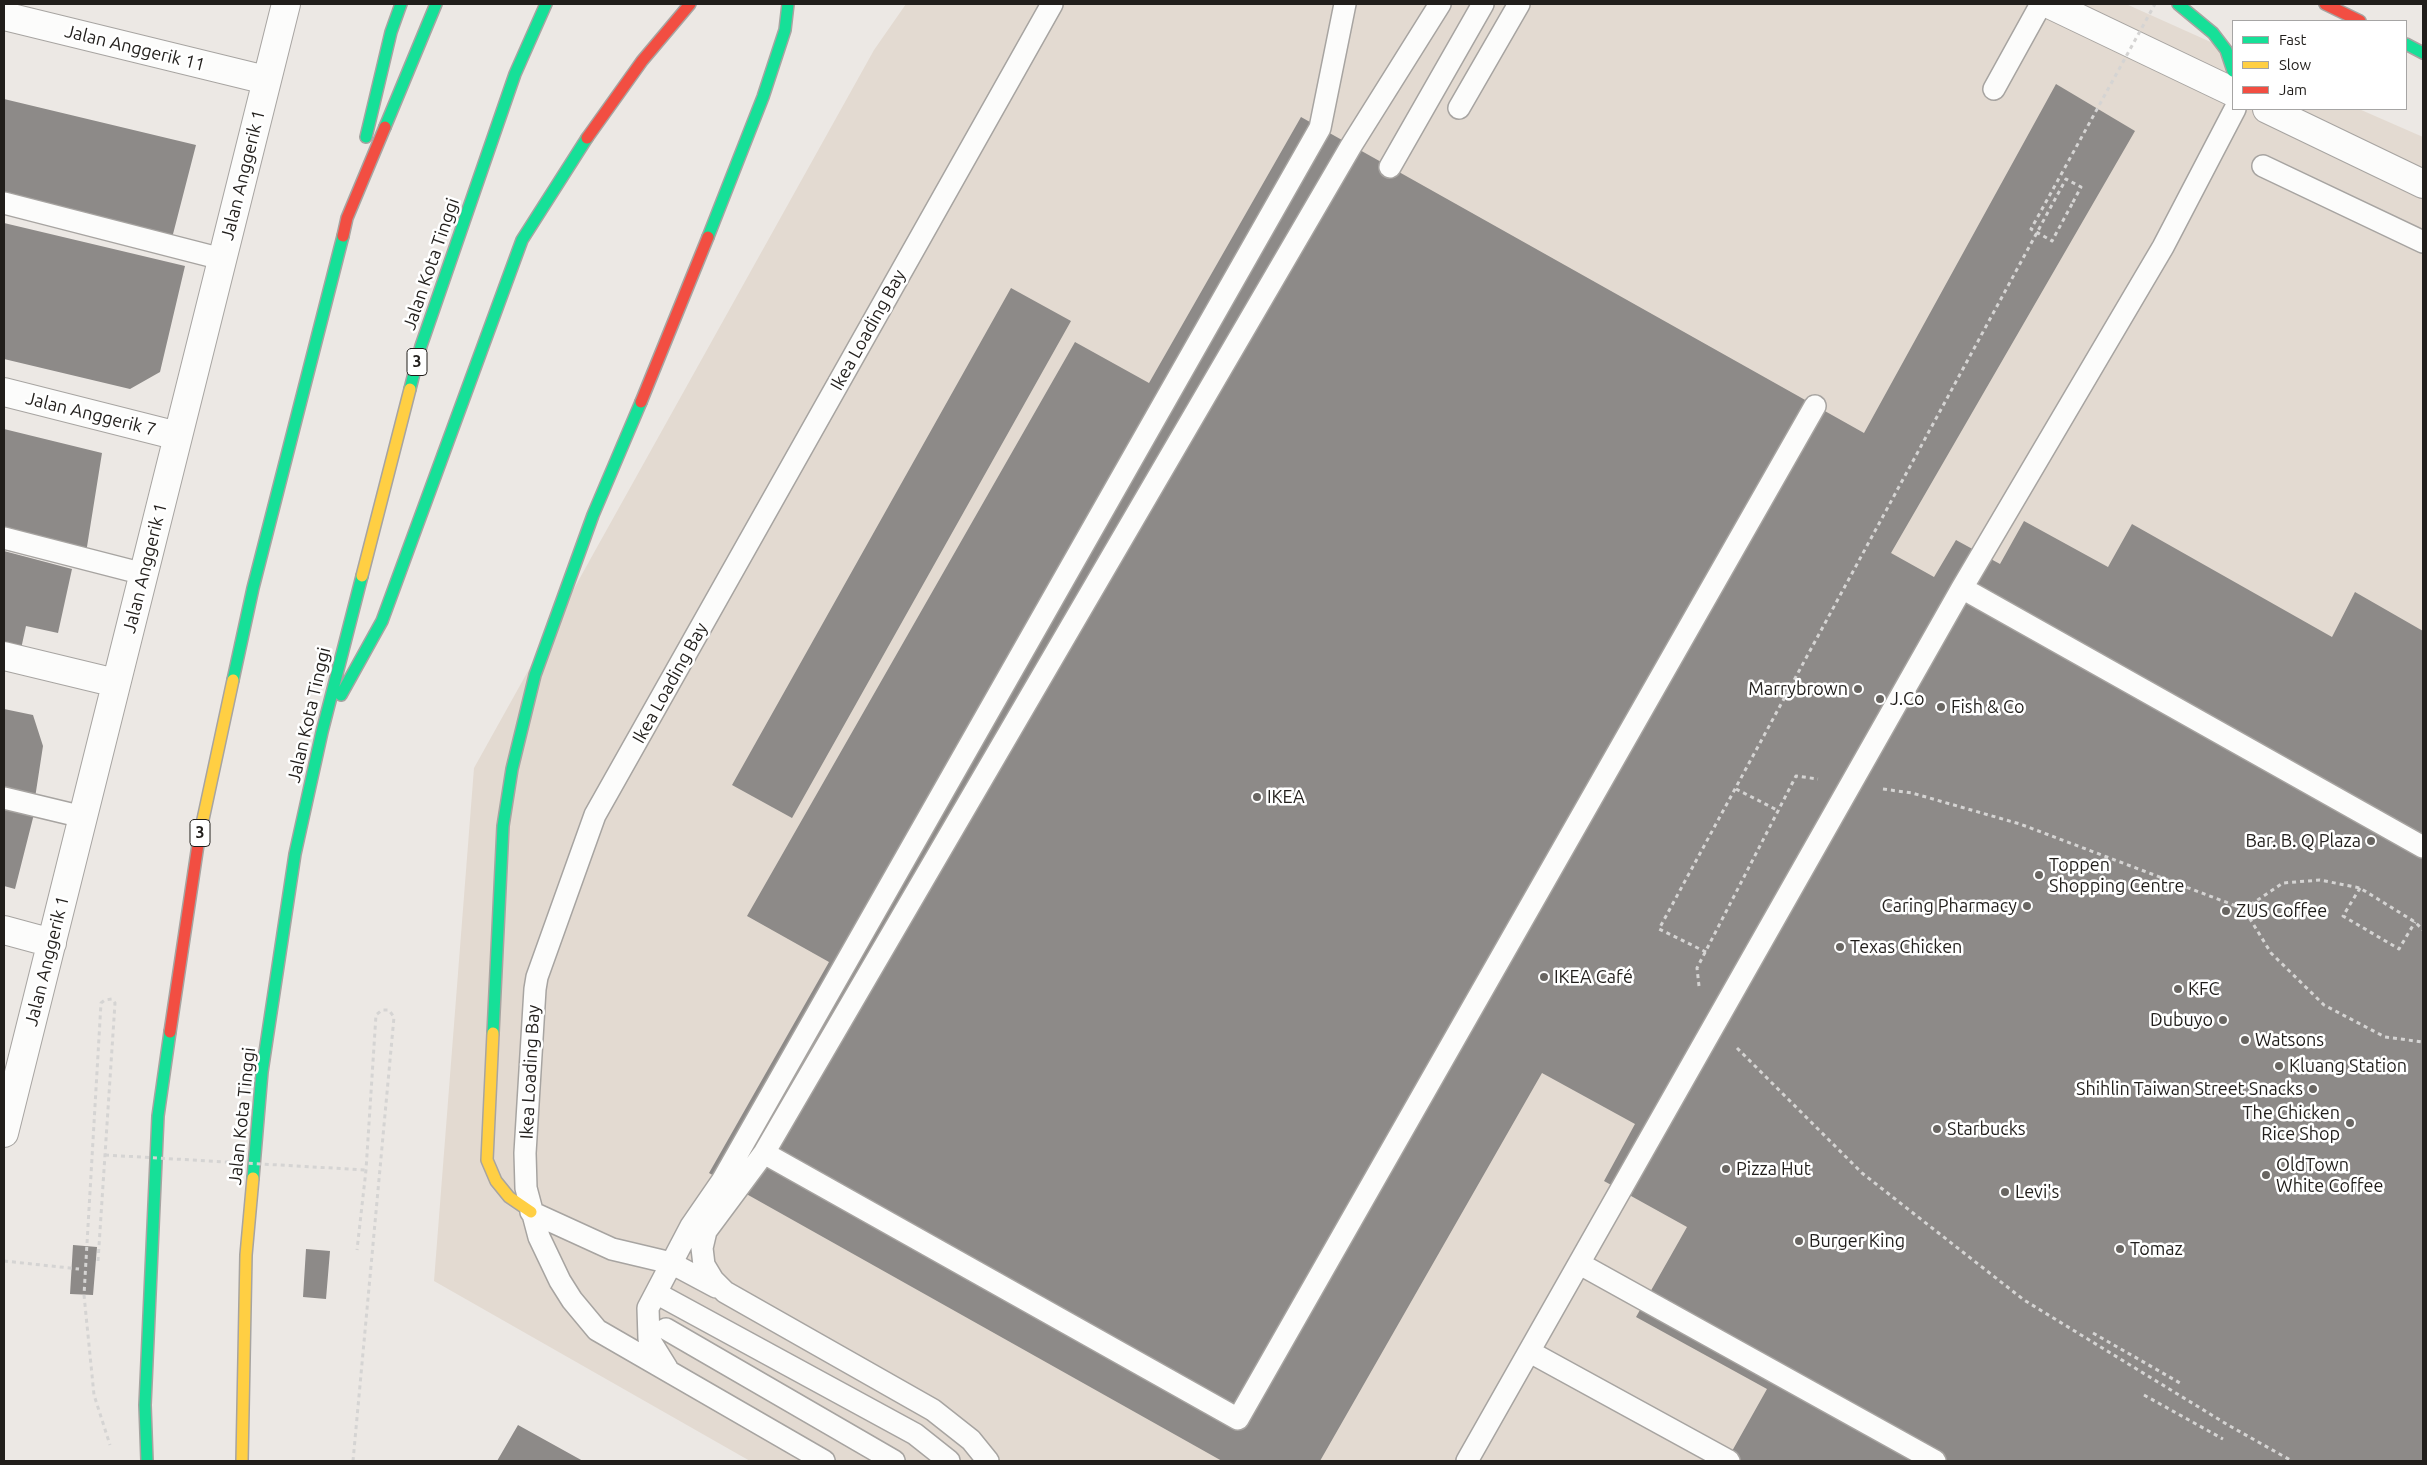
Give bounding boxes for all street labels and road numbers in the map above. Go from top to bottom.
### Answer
street label: Jalan Anggerik 11 [63,20,207,76]
street label: Jalan Anggerik 1 [216,108,270,242]
street label: Jalan Kota Tinggi [398,195,464,333]
street label: Ikea Loading Bay [826,266,910,394]
road number: 3 [407,348,427,376]
street label: Jalan Anggerik 7 [24,387,158,441]
street label: Jalan Anggerik 1 [118,501,172,635]
street label: Ikea Loading Bay [628,619,712,747]
street label: Jalan Kota Tinggi [283,645,335,785]
road number: 3 [190,820,210,846]
street label: Jalan Anggerik 1 [20,894,74,1028]
street label: Ikea Loading Bay [516,1004,544,1140]
street label: Jalan Kota Tinggi [224,1046,260,1186]

